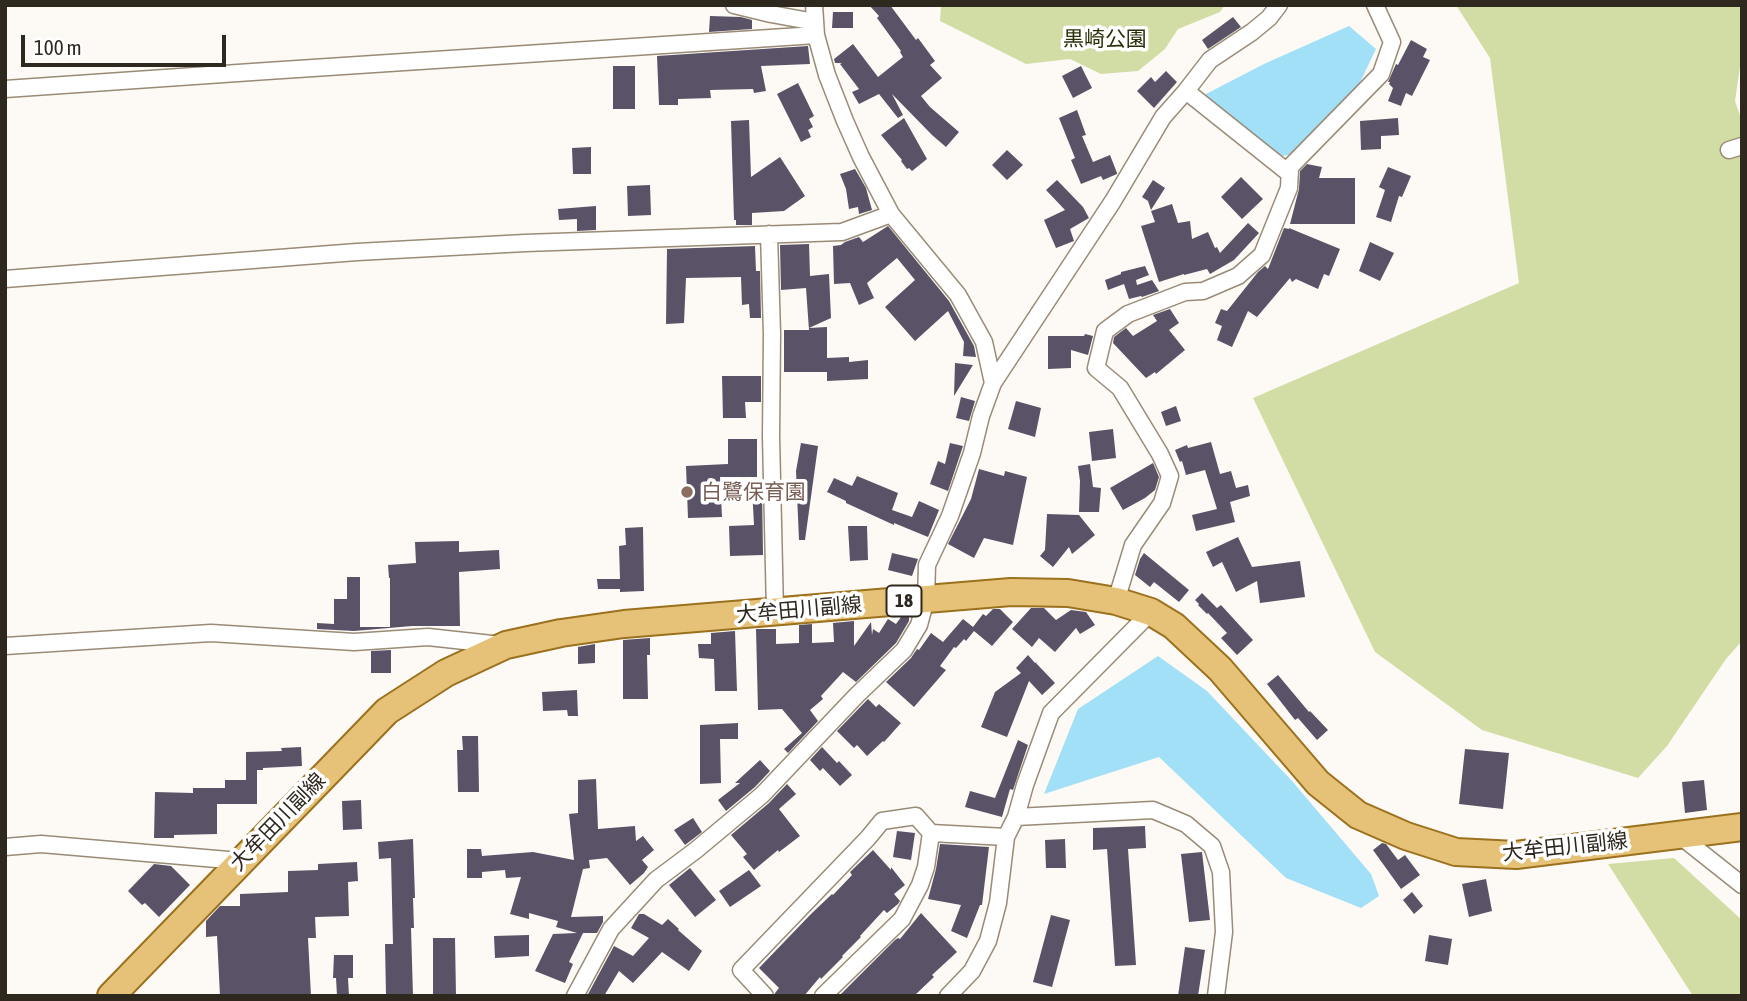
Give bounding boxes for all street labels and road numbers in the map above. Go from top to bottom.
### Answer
road number: 18 [886,586,922,616]
street label: 大牟田川副線 [735,592,863,628]
street label: 大牟田川副線 [225,768,331,876]
street label: 大牟田川副線 [1501,828,1629,866]

